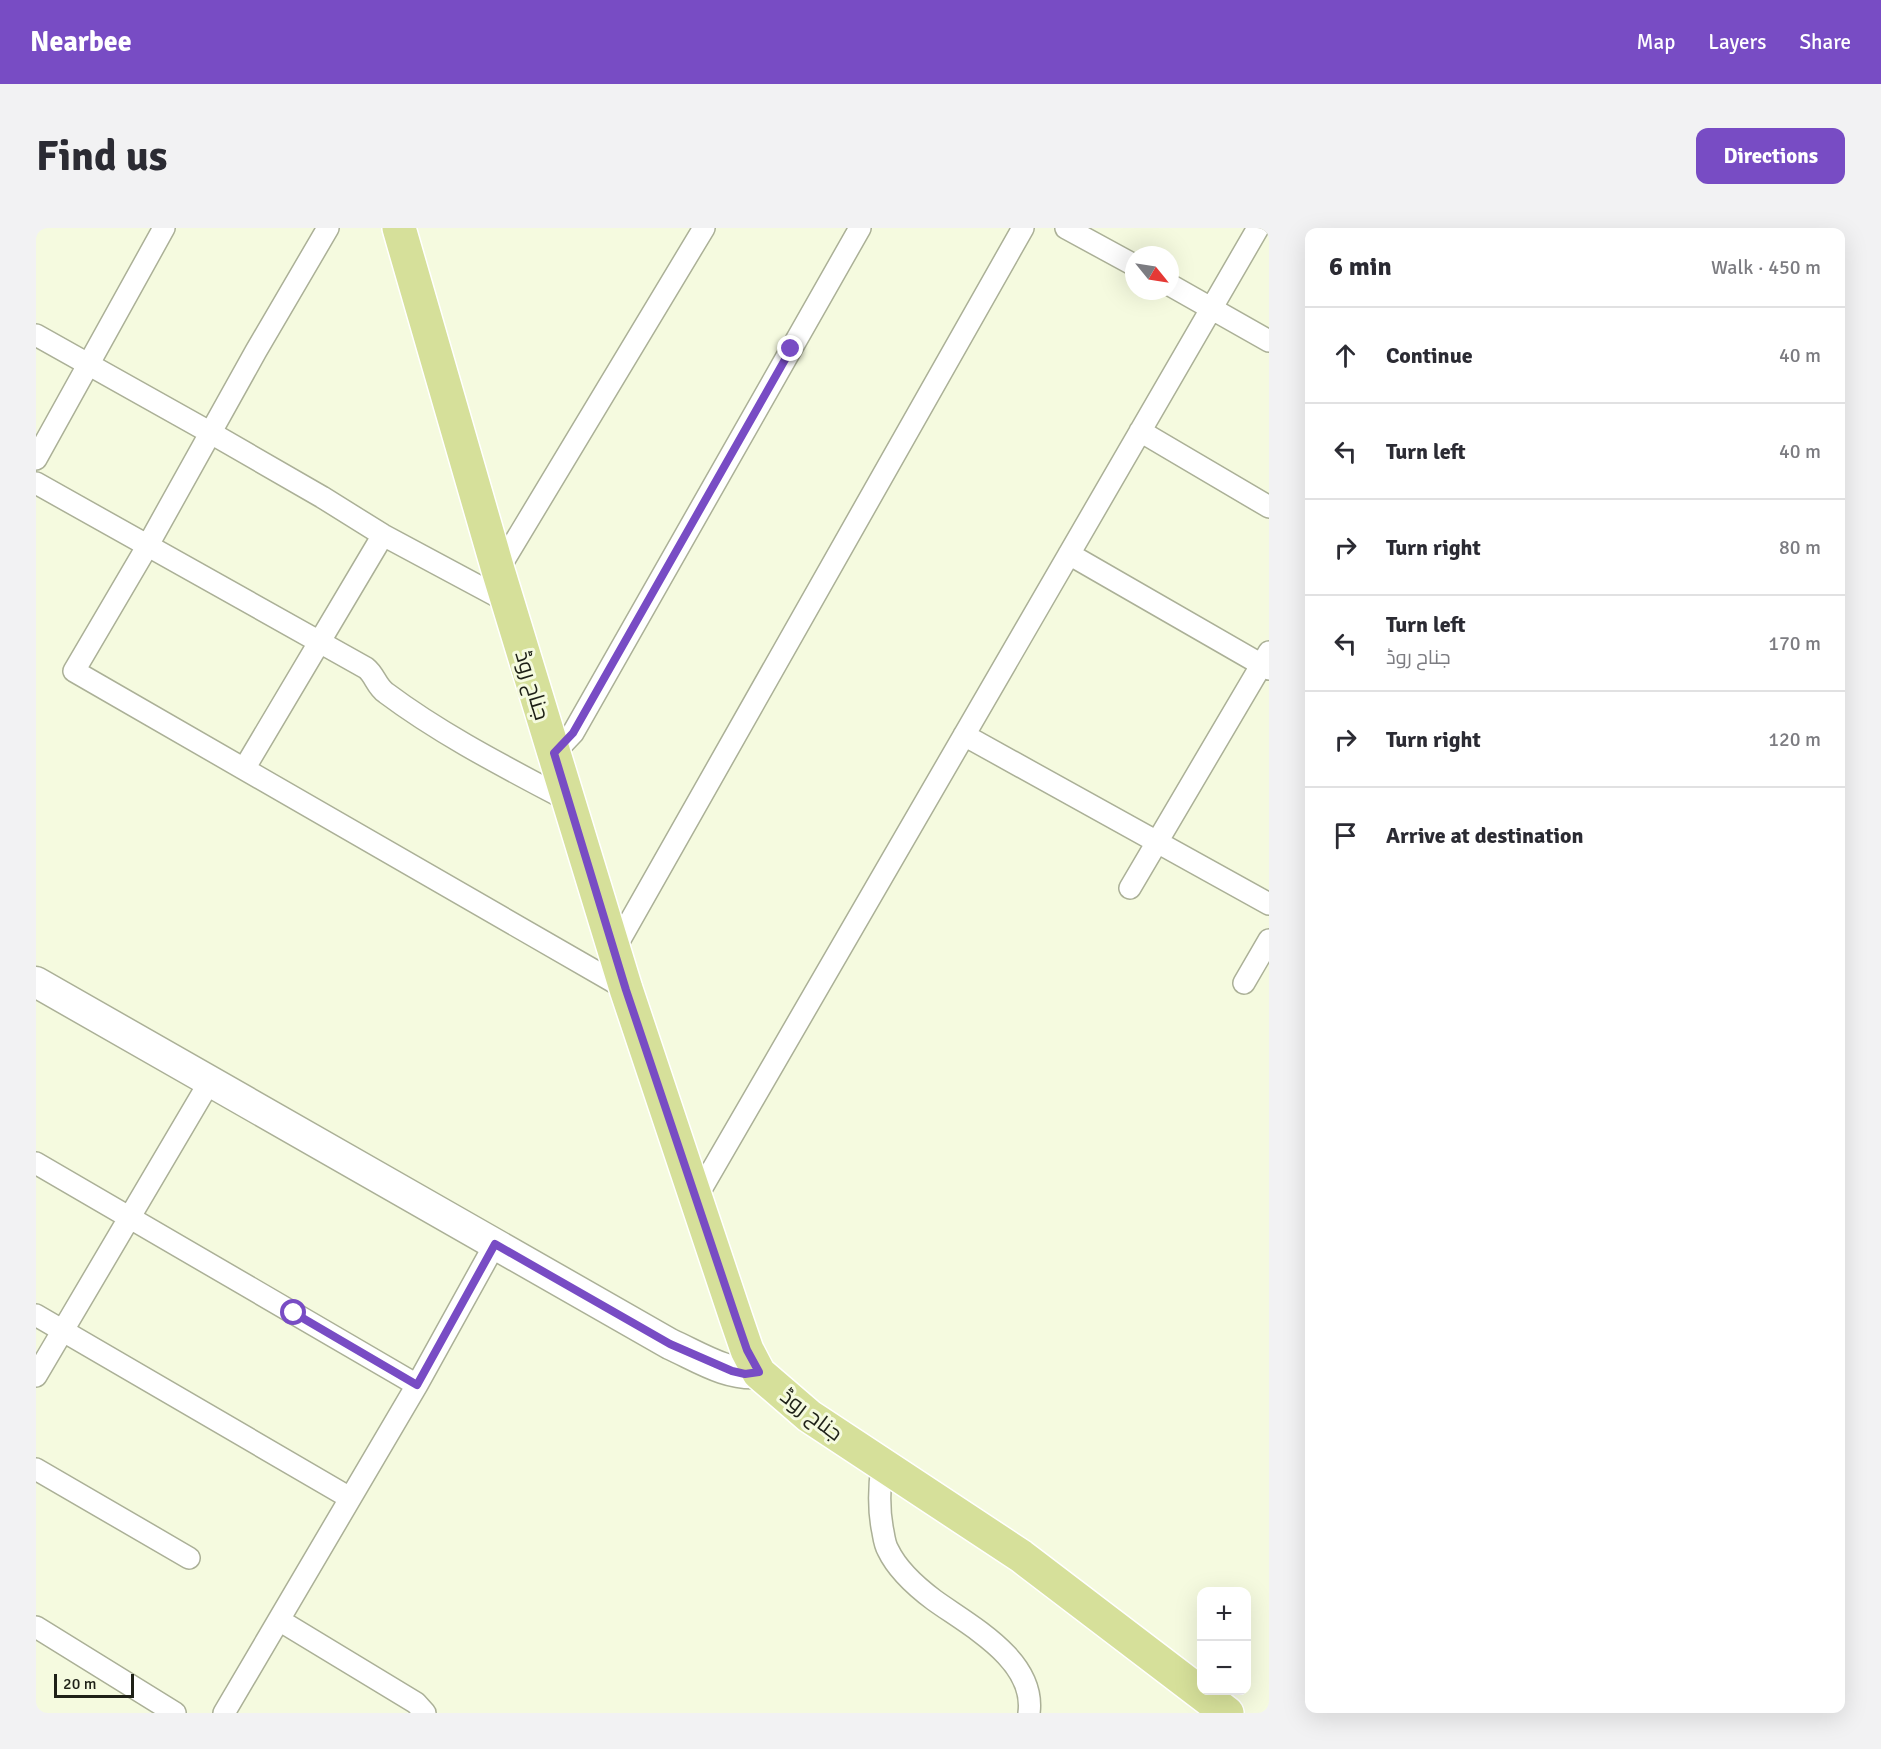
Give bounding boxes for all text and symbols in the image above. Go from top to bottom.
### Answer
text: Nearbee [30,25,132,59]
text: Map [1637,29,1675,55]
text: Layers [1708,29,1766,55]
text: Share [1799,29,1851,55]
button: Directions [1696,128,1845,184]
text: Find us [36,131,167,182]
north arrow [1125,246,1179,300]
text: 6 min [1329,251,1392,283]
text: Walk · 450 m [1711,255,1821,280]
route end [777,335,803,361]
icon: ahead [1329,339,1362,372]
text: Continue [1386,342,1473,369]
text: 40 m [1779,343,1821,368]
icon: left [1329,435,1362,468]
text: Turn left [1386,438,1466,465]
text: 40 m [1779,439,1821,464]
icon: right [1329,531,1362,564]
text: Turn right [1386,534,1481,561]
text: 80 m [1779,535,1821,560]
text: Turn left [1386,611,1466,638]
icon: left [1329,627,1362,660]
text: 170 m [1768,631,1821,656]
text: جناح روڈ [1386,645,1451,670]
street label: جناح روڈ [508,647,556,723]
icon: right [1329,723,1362,756]
text: Turn right [1386,726,1481,753]
text: 120 m [1768,727,1821,752]
icon: arrive [1329,819,1362,852]
text: Arrive at destination [1386,822,1583,849]
route start [280,1299,306,1325]
street label: جناح روڈ [775,1382,848,1447]
map controls [1197,1587,1251,1695]
button: + [1197,1587,1251,1641]
button: − [1197,1641,1251,1695]
scale bar [54,1671,134,1698]
text: 20 m [63,1674,97,1694]

